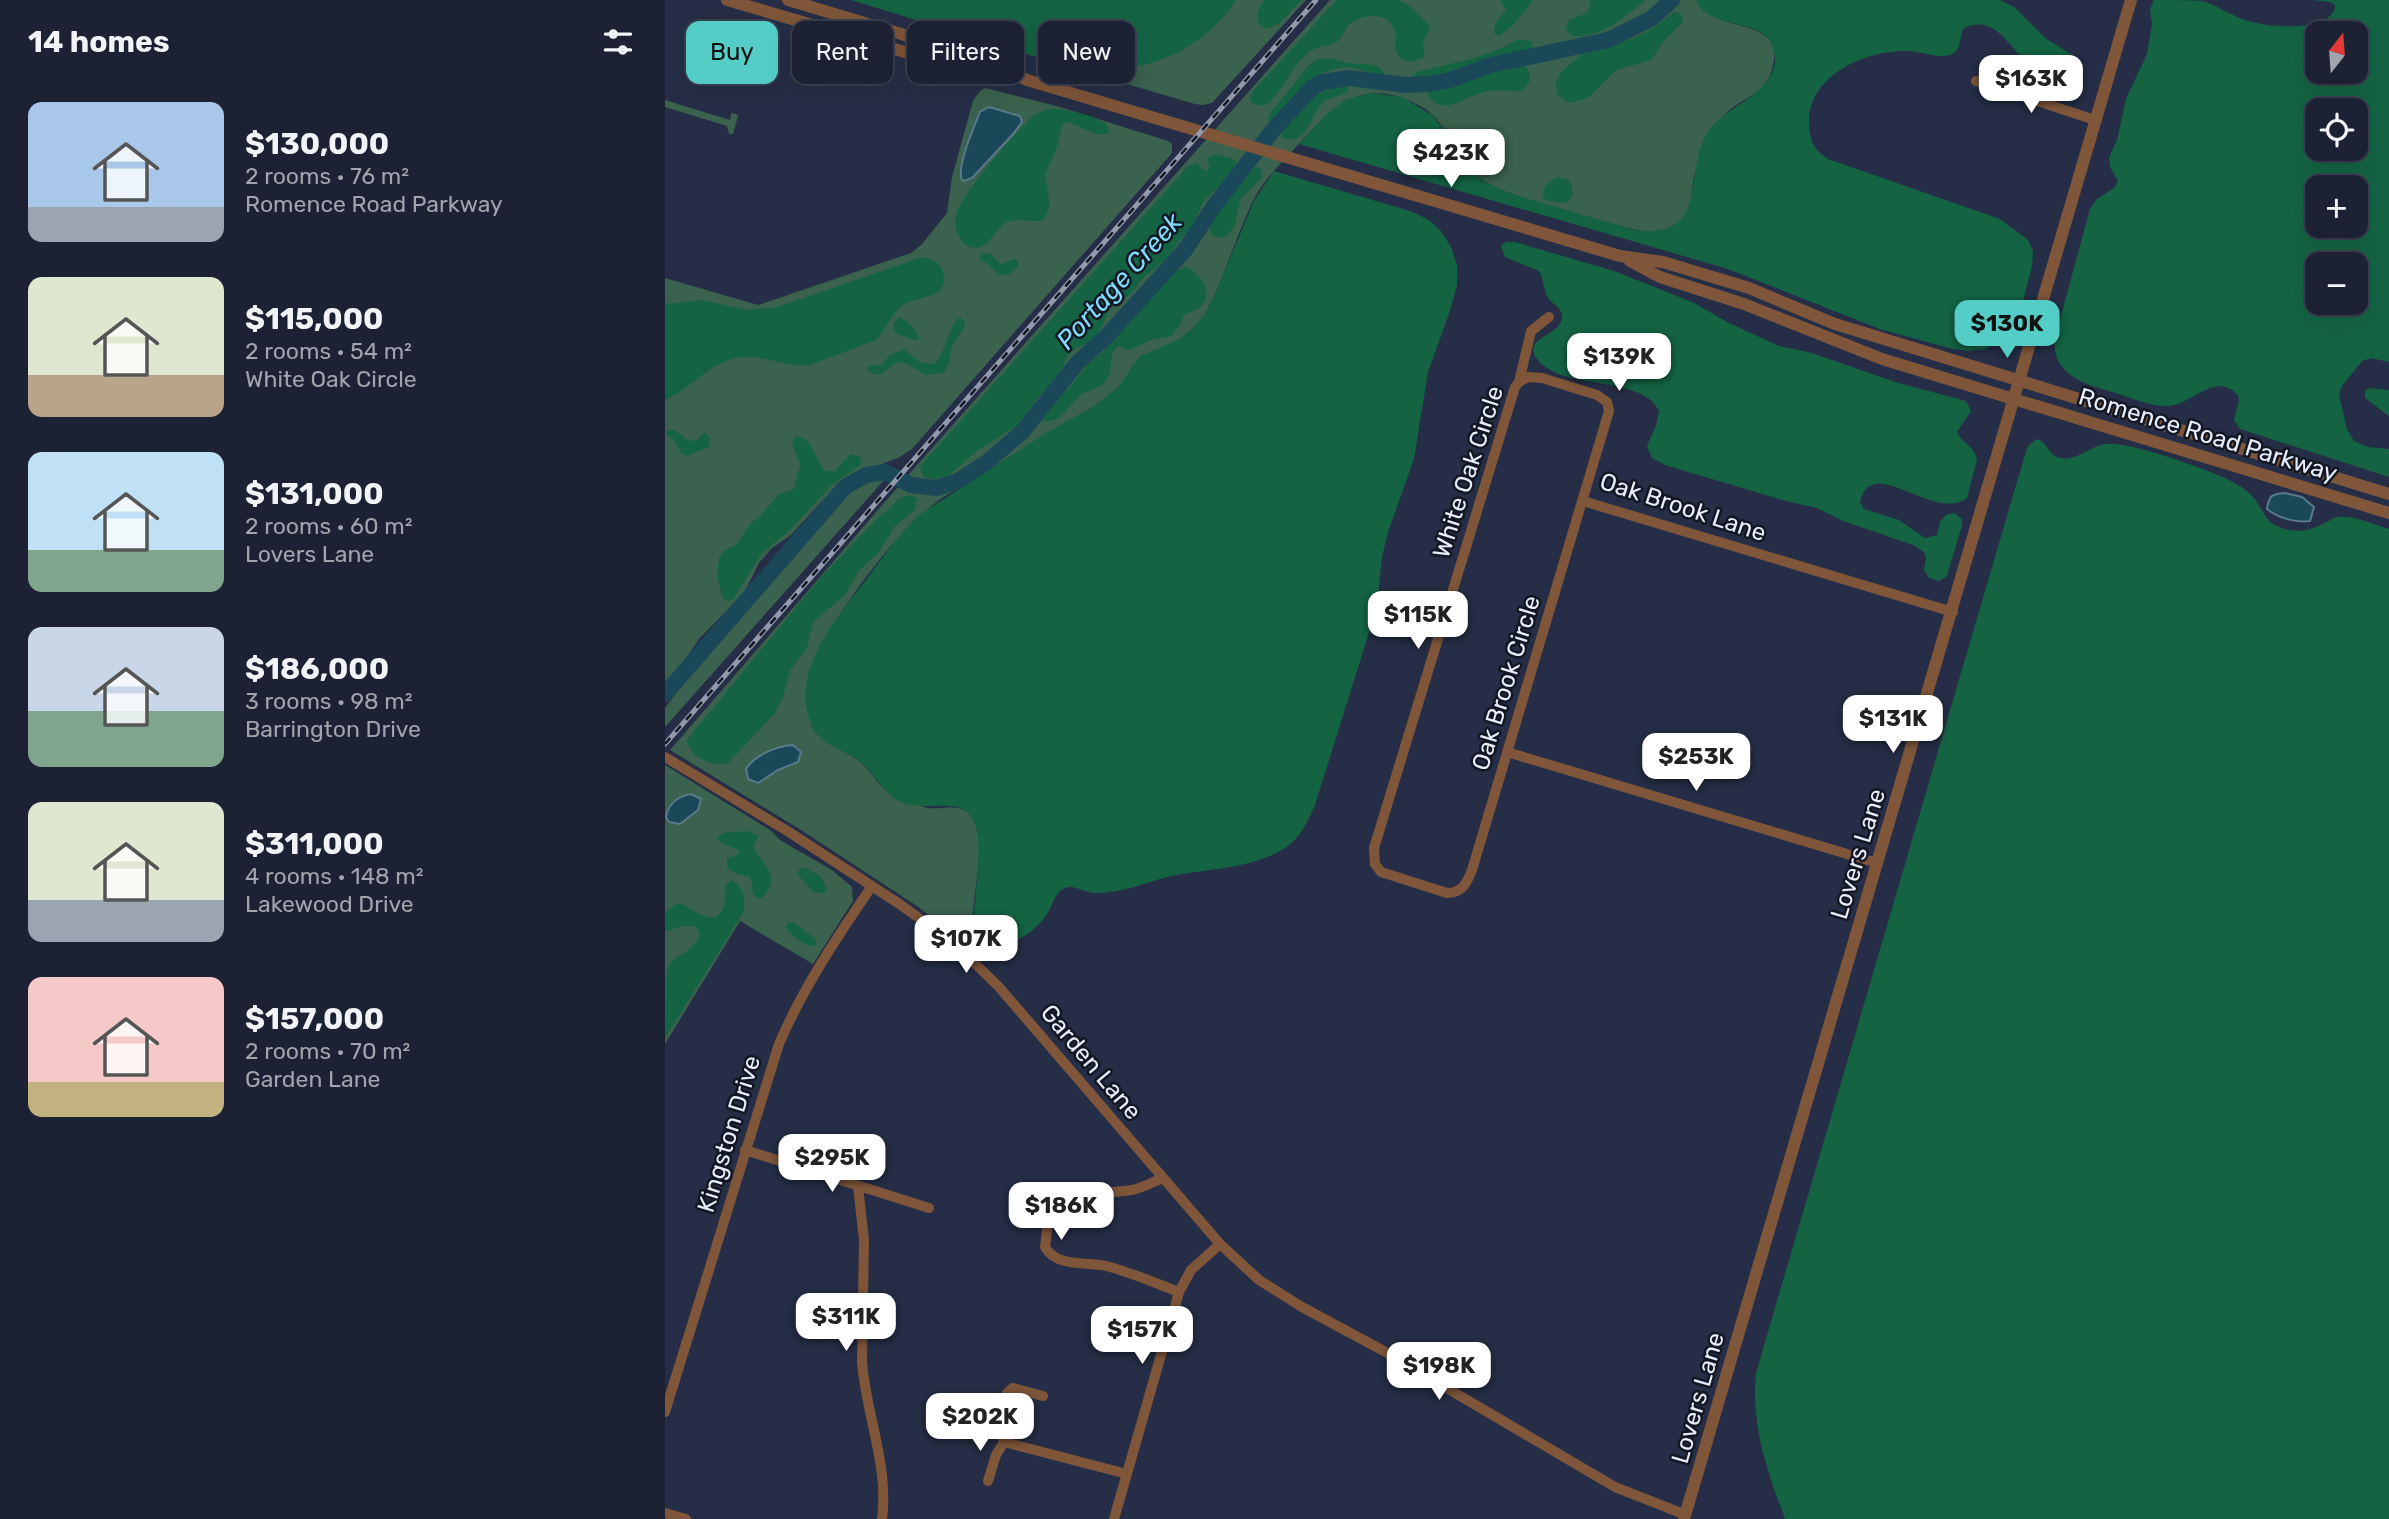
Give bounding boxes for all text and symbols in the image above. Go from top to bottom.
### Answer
chip: Buy [686,21,778,84]
chip: Rent [792,21,893,84]
chip: Filters [907,21,1024,84]
chip: New [1038,21,1135,84]
north arrow [2305,21,2368,84]
map controls [2305,21,2368,315]
icon: filters [599,23,637,61]
text: 14 homes [28,24,170,60]
pin: $163K [1982,55,2080,115]
text: $163K [1995,64,2067,92]
button: locate [2305,98,2368,161]
text: $130,000 [245,126,389,162]
icon: home [84,130,168,214]
pin: $423K [1402,130,1500,189]
text: $423K [1413,138,1489,166]
text: 2 rooms · 76 m² [245,162,409,190]
button: + [2305,175,2368,238]
text: Romence Road Parkway [245,190,503,218]
water label: Portage Creek [1050,206,1189,356]
button: − [2305,252,2368,315]
pin: $130K [1958,300,2056,360]
text: $115,000 [245,301,383,337]
icon: home [84,305,168,389]
text: $130K [1971,309,2043,337]
pin: $139K [1570,334,1668,393]
text: 2 rooms · 54 m² [245,337,412,365]
text: $139K [1583,342,1655,370]
text: White Oak Circle [245,365,417,393]
street label: Romence Road Parkway [2075,382,2341,488]
street label: White Oak Circle [1427,383,1509,561]
street label: Oak Brook Lane [1597,467,1769,547]
text: $131,000 [245,476,384,512]
icon: home [84,480,168,564]
text: 2 rooms · 60 m² [245,512,413,540]
text: Lovers Lane [245,540,374,568]
pin: $115K [1369,592,1467,651]
street label: Oak Brook Circle [1466,592,1546,774]
text: $115K [1384,600,1452,628]
text: $186,000 [245,651,389,687]
icon: home [84,655,168,739]
text: 3 rooms · 98 m² [245,687,413,715]
pin: $131K [1844,696,1942,755]
text: $131K [1859,704,1927,732]
text: Barrington Drive [245,715,421,743]
pin: $253K [1647,734,1745,793]
text: $253K [1658,742,1734,770]
street label: Lovers Lane [1825,785,1891,923]
text: $311,000 [245,826,384,862]
icon: home [84,830,168,914]
text: 4 rooms · 148 m² [245,862,424,890]
text: Lakewood Drive [245,890,414,918]
pin: $107K [917,916,1015,975]
text: $107K [931,924,1001,952]
street label: Garden Lane [1035,999,1147,1125]
text: $157,000 [245,1001,384,1037]
icon: home [84,1005,168,1089]
text: 2 rooms · 70 m² [245,1037,410,1065]
street label: Kingston Drive [692,1052,766,1216]
text: Garden Lane [245,1065,380,1093]
pin: $295K [783,1134,881,1194]
text: $295K [794,1143,870,1171]
pin: $186K [1012,1182,1110,1242]
text: $186K [1025,1191,1097,1219]
pin: $311K [797,1294,895,1353]
text: $311K [812,1302,880,1330]
pin: $157K [1093,1306,1191,1366]
text: $157K [1107,1315,1177,1343]
street label: Lovers Lane [1666,1329,1730,1467]
pin: $198K [1390,1342,1488,1402]
text: $198K [1403,1351,1475,1379]
pin: $202K [931,1394,1029,1453]
text: $202K [942,1402,1018,1430]

